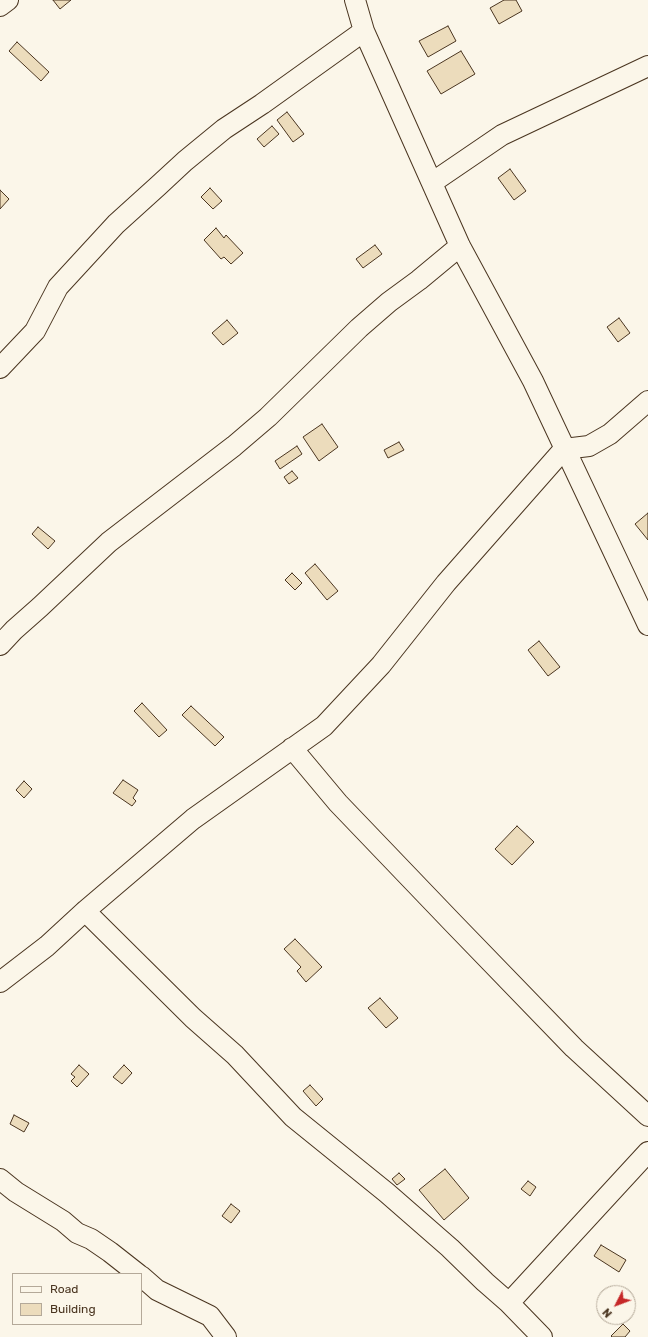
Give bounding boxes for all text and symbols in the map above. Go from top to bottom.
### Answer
legend [12,1273,142,1325]
text: Road [50,1282,78,1296]
north arrow [596,1285,636,1325]
text: Building [50,1302,96,1316]
text: N [600,1305,615,1320]

